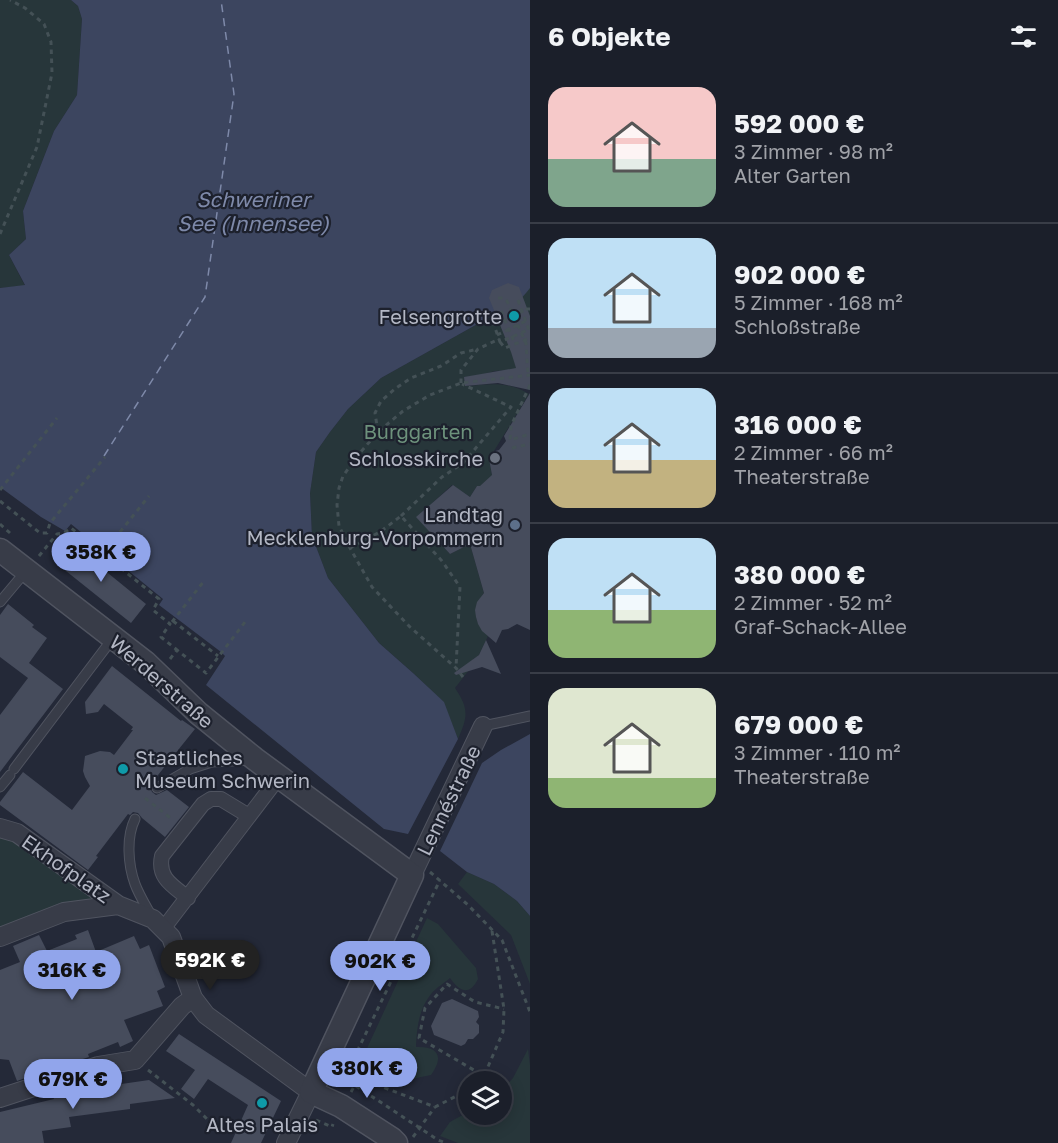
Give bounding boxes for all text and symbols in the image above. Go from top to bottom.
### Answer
icon: filters [1007,20,1040,53]
text: 6 Objekte [548,21,671,52]
text: 592 000 € [734,108,864,139]
icon: home [596,111,668,183]
text: 3 Zimmer · 98 m² [734,139,893,163]
text: Alter Garten [734,163,851,187]
water label: Schweriner See (Innensee) [177,186,329,236]
text: 902 000 € [734,259,865,290]
icon: home [596,262,668,334]
text: 5 Zimmer · 168 m² [734,290,903,314]
place label: Felsengrotte [379,304,502,328]
marker: Felsengrotte [507,309,521,323]
text: Schloßstraße [734,314,861,338]
text: 316 000 € [734,409,862,440]
icon: home [596,412,668,484]
park label: Burggarten [363,419,473,443]
text: 2 Zimmer · 66 m² [734,440,893,464]
place label: Schlosskirche [349,446,483,470]
marker: Schlosskirche [488,451,502,465]
text: Theaterstraße [734,464,870,488]
place label: Landtag Mecklenburg-Vorpommern [247,502,503,549]
marker: Landtag Mecklenburg-Vorpommern [508,518,522,532]
pin: 358K € [52,532,150,583]
text: 358K € [66,539,136,563]
text: 380 000 € [734,559,865,590]
icon: home [596,562,668,634]
text: 2 Zimmer · 52 m² [734,590,892,614]
text: Graf-Schack-Allee [734,614,907,638]
street label: Werderstraße [105,629,219,733]
text: 679 000 € [734,709,863,740]
icon: home [596,712,668,784]
text: 3 Zimmer · 110 m² [734,740,901,764]
street label: Lennéstraße [411,741,485,859]
place label: Staatliches Museum Schwerin [135,745,310,792]
marker: Staatliches Museum Schwerin [116,762,130,776]
text: Theaterstraße [734,764,870,788]
street label: Ekhofplatz [18,829,116,907]
pin: 592K € [161,940,259,991]
pin: 902K € [331,941,429,992]
text: 592K € [175,947,245,971]
text: 902K € [344,948,416,972]
pin: 316K € [23,950,121,1001]
text: 316K € [38,957,106,981]
pin: 380K € [318,1048,416,1099]
text: 380K € [331,1055,403,1079]
pin: 679K € [24,1059,122,1110]
text: 679K € [38,1066,108,1090]
map controls [458,1071,512,1125]
button: layers [458,1071,512,1125]
marker: Altes Palais [255,1096,269,1110]
place label: Altes Palais [206,1112,318,1136]

